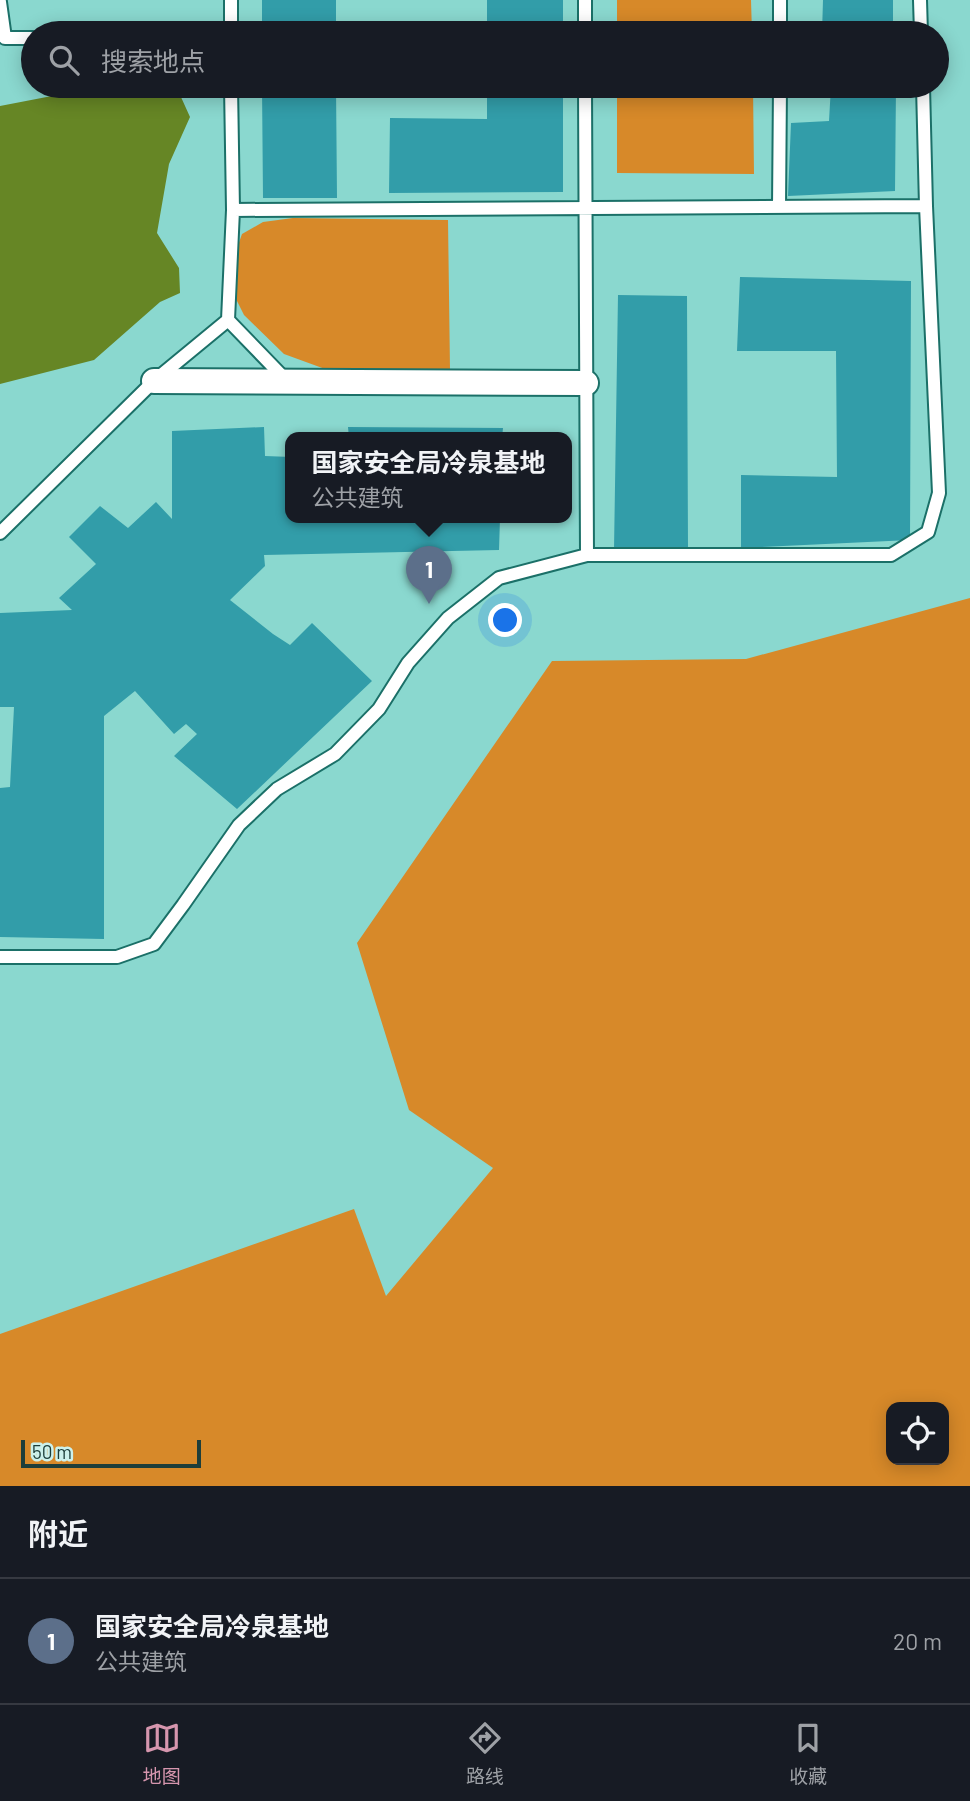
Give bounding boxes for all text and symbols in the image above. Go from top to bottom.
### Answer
search box [21,21,949,98]
icon: search [45,41,83,79]
text: 搜索地点 [101,45,205,76]
popup [285,432,572,523]
text: 国家安全局冷泉基地 [311,446,546,477]
text: 公共建筑 [311,483,403,511]
pin: 1 [406,546,452,604]
your location [488,603,522,637]
map controls [886,1402,949,1465]
button: locate [886,1402,949,1465]
scale bar [21,1437,201,1469]
text: 50 m [32,1440,72,1463]
text: 附近 [28,1515,88,1551]
text: 国家安全局冷泉基地 [95,1610,329,1641]
text: 1 [47,1627,55,1655]
text: 20 m [893,1627,942,1655]
text: 公共建筑 [95,1647,187,1675]
tab: 地图 [143,1719,181,1788]
tab: 路线 [466,1719,504,1788]
tab: 收藏 [789,1719,827,1788]

